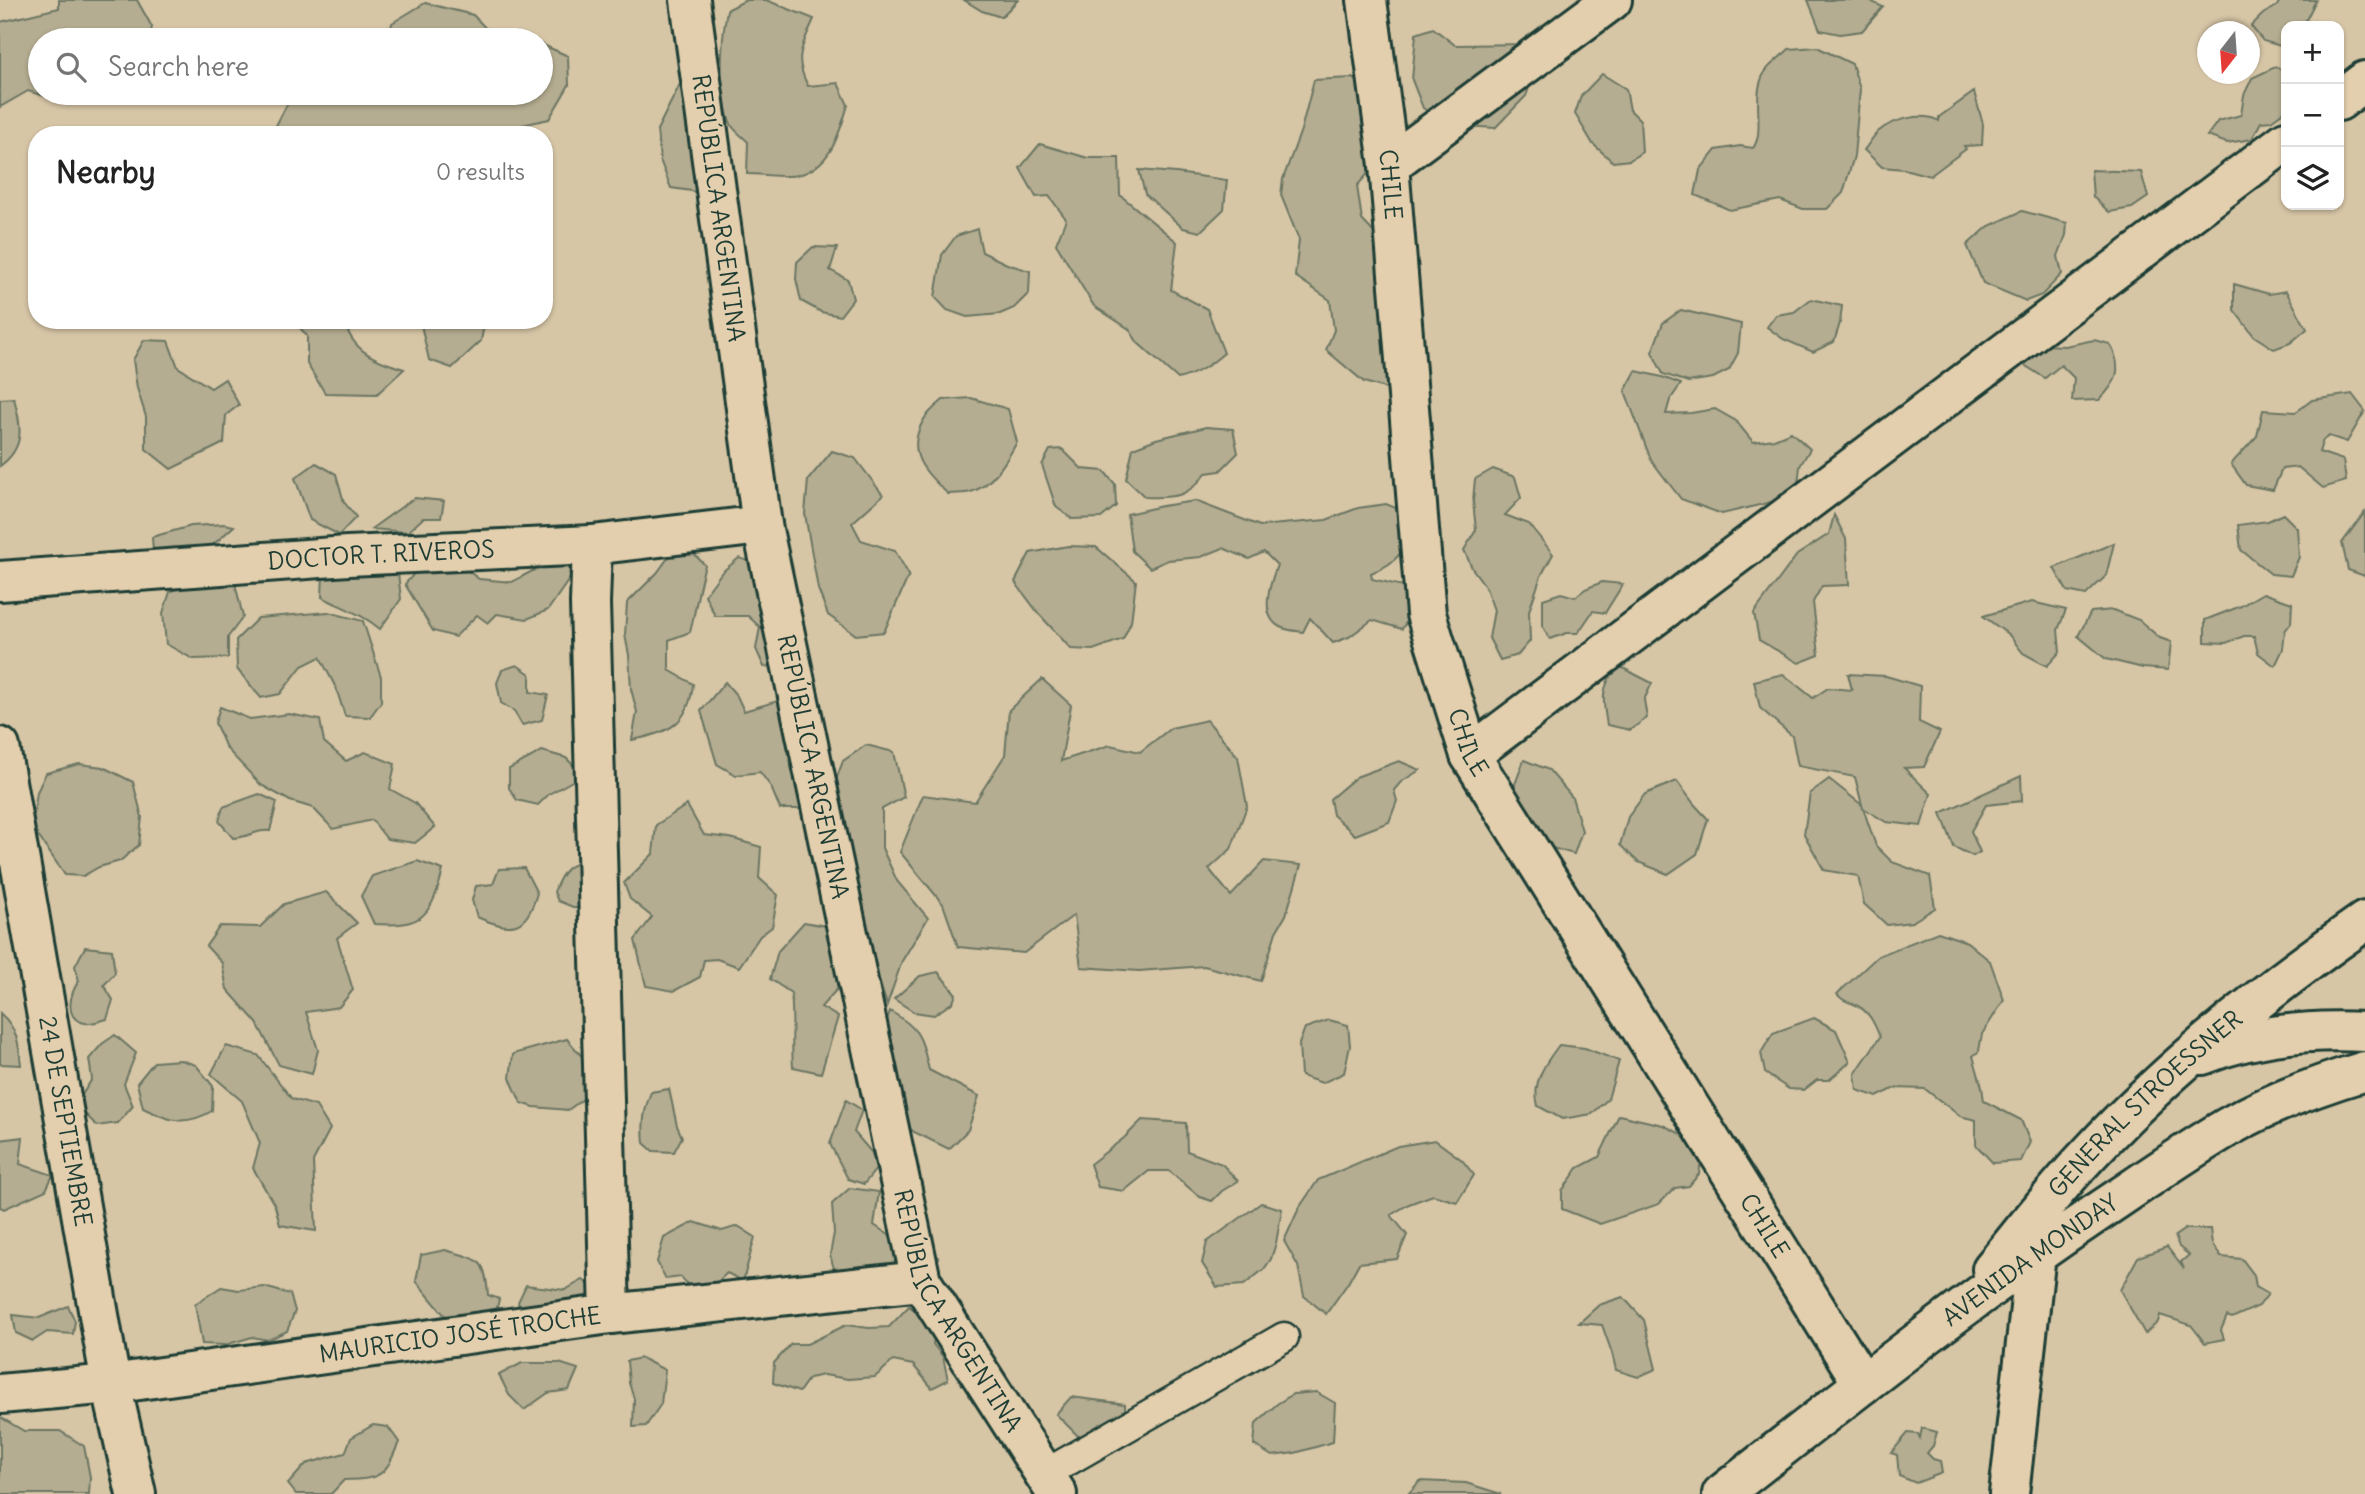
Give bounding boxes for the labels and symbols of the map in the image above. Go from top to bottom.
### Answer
north arrow [2197,21,2260,84]
street label: REPÚBLICA ARGENTINA [686,72,753,344]
street label: CHILE [1373,147,1409,221]
street label: DOCTOR T. RIVEROS [267,533,495,576]
street label: REPÚBLICA ARGENTINA [771,632,856,902]
street label: CHILE [1442,704,1496,782]
street label: GENERAL STROESSNER [2041,1003,2248,1203]
street label: 24 DE SEPTIEMBRE [33,1014,99,1229]
street label: REPÚBLICA ARGENTINA [888,1186,1029,1437]
street label: AVENIDA MONDAY [1936,1187,2123,1332]
street label: CHILE [1734,1188,1796,1263]
street label: MAURICIO JOSÉ TROCHE [317,1299,603,1369]

